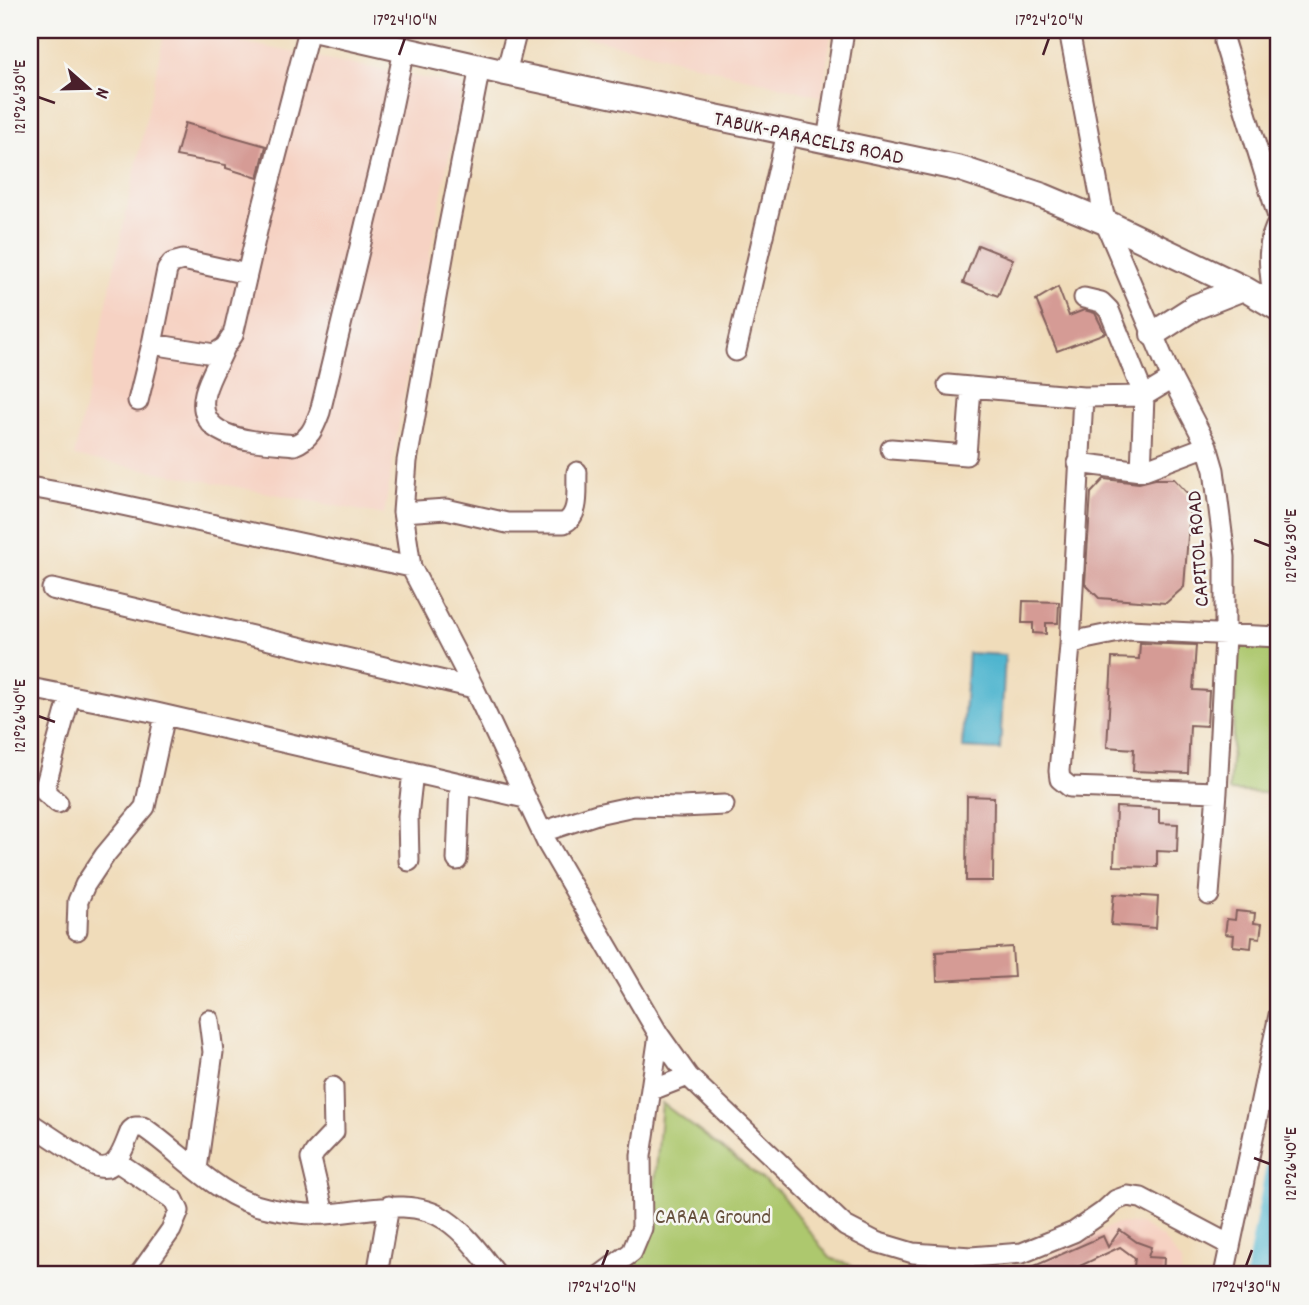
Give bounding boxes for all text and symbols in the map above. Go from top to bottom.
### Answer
text: 17°24'10"N [373,9,437,34]
text: 17°24'20"N [1015,9,1083,34]
north arrow [52,52,122,122]
text: 121°26'30"E [9,60,34,134]
text: N [86,84,115,102]
street label: TABUK-PARACELIS ROAD [711,105,906,175]
street label: CAPITOL ROAD [1181,490,1219,608]
text: 121°26'30"E [1280,509,1305,583]
text: 121°26'40"E [9,679,34,753]
text: 121°26'40"E [1280,1127,1305,1201]
park label: CARAA Ground [655,1204,771,1234]
text: 17°24'20"N [568,1276,636,1301]
text: 17°24'30"N [1212,1276,1280,1301]

